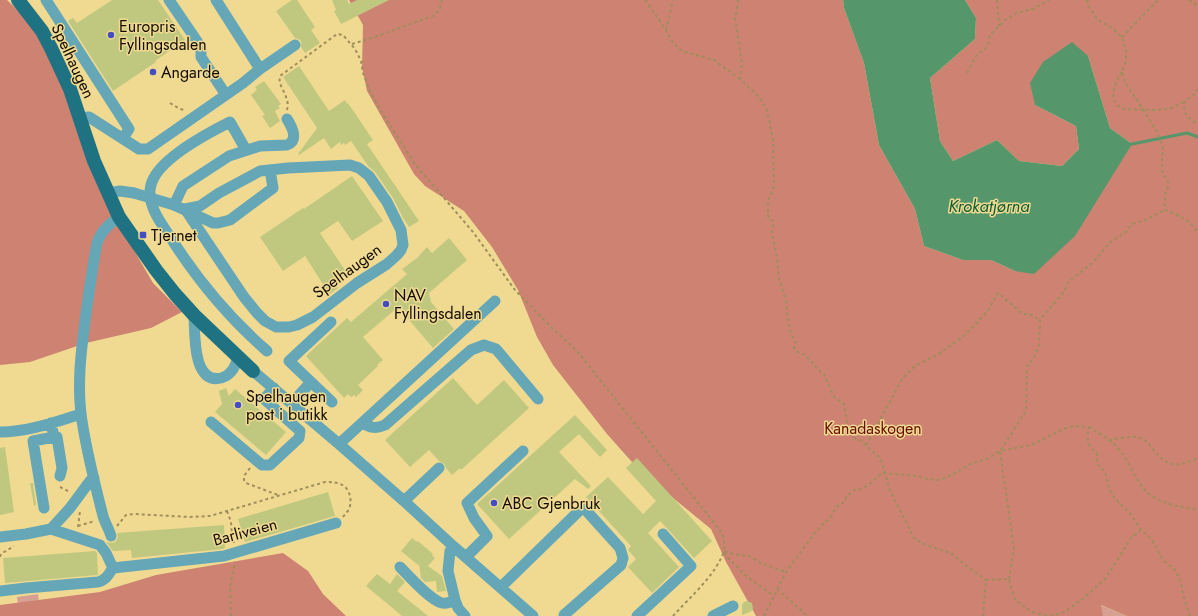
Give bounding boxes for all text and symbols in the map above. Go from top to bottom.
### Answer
place label: Europris Fyllingsdalen [119,15,207,56]
street label: Spelhaugen [46,20,100,102]
marker: Europris Fyllingsdalen [106,30,116,40]
place label: Angarde [161,61,220,84]
marker: Angarde [148,67,158,77]
water label: Krokatjørna [948,194,1030,218]
place label: Tjernet [151,224,197,247]
marker: Tjernet [138,230,148,240]
street label: Spelhaugen [308,238,386,304]
place label: NAV Fyllingsdalen [394,284,482,325]
marker: NAV Fyllingsdalen [381,299,391,309]
place label: Spelhaugen post i butikk [246,385,328,426]
marker: Spelhaugen post i butikk [233,400,243,410]
park label: Kanadaskogen [824,417,922,440]
place label: ABC Gjenbruk [502,492,601,515]
marker: ABC Gjenbruk [489,498,499,508]
street label: Barliveien [210,512,280,552]

